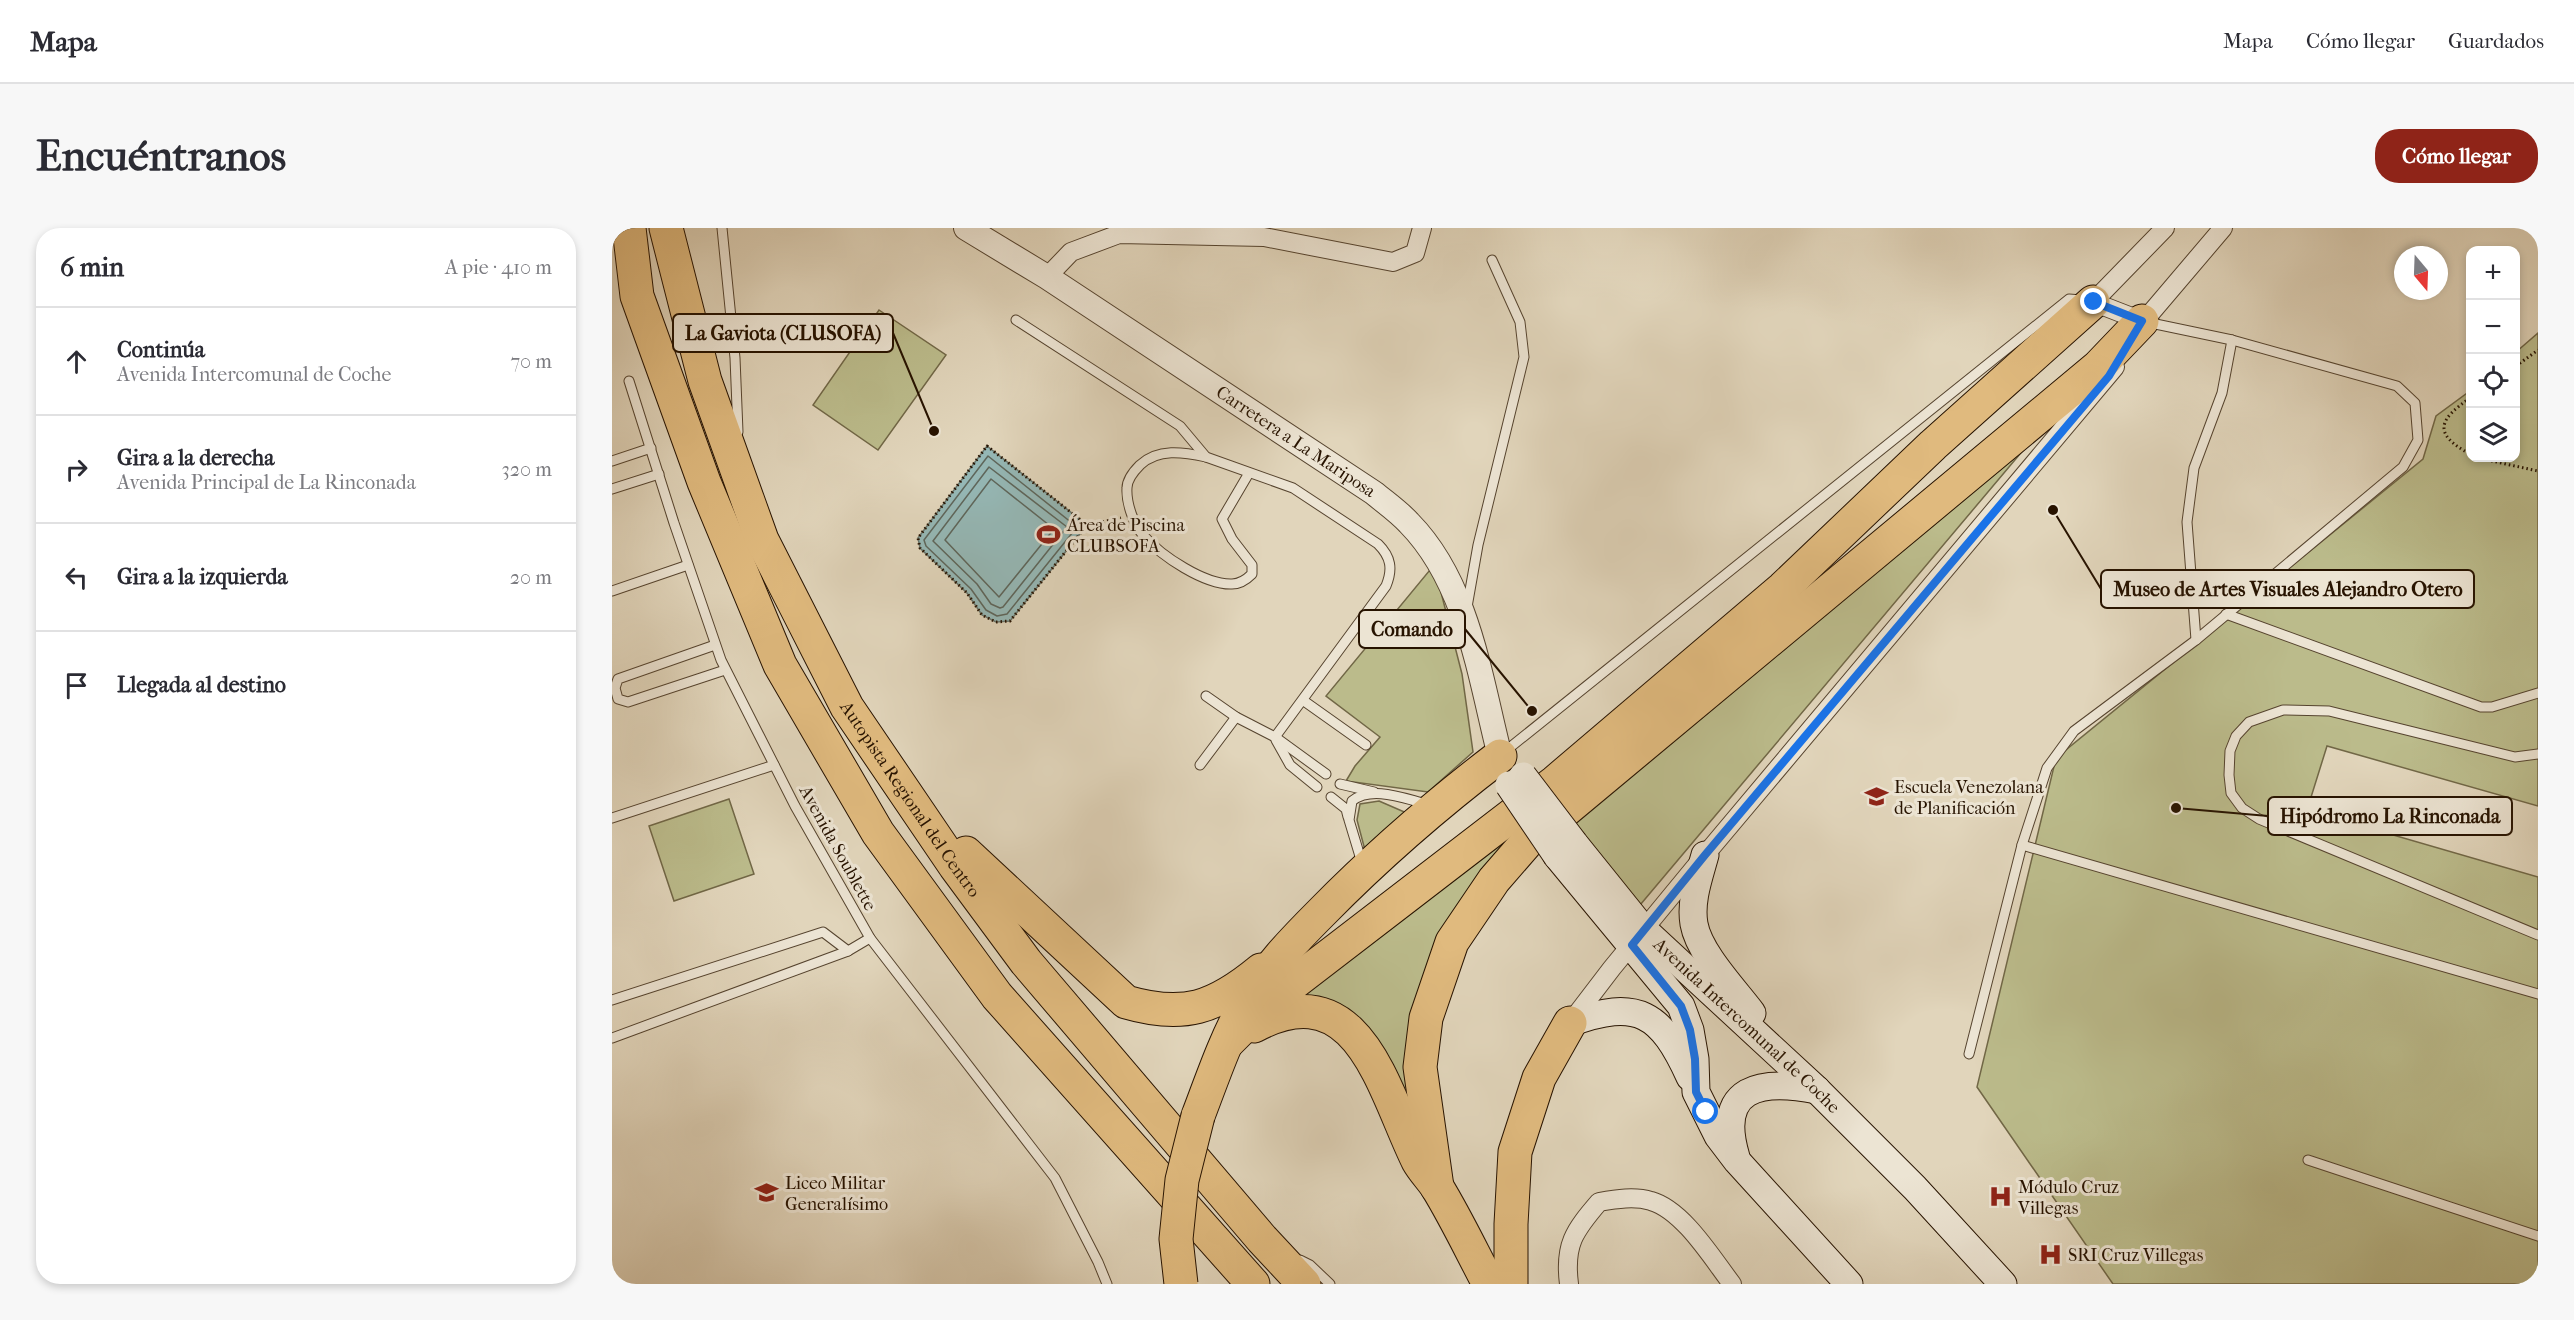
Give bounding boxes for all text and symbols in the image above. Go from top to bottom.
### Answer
text: Mapa [30,25,97,58]
text: Mapa [2223,29,2273,53]
text: Cómo llegar [2306,29,2415,53]
text: Guardados [2448,29,2544,53]
button: Cómo llegar [2375,129,2538,183]
text: Encuéntranos [36,132,286,181]
north arrow [2394,246,2448,300]
map controls [2466,246,2520,462]
button: + [2466,246,2520,300]
text: 6 min [60,252,124,283]
text: A pie · 410 m [445,256,552,279]
route end [2080,288,2106,314]
button: − [2466,300,2520,354]
callout: La Gaviota (CLUSOFA) [673,314,893,352]
text: La Gaviota (CLUSOFA) [685,322,881,345]
text: Continúa [117,337,205,363]
icon: ahead [60,345,93,378]
text: 70 m [510,350,552,373]
button: locate [2466,354,2520,408]
text: Avenida Intercomunal de Coche [117,363,391,386]
street label: Carretera a La Mariposa [1212,382,1380,502]
button: layers [2466,408,2520,462]
text: Gira a la derecha [117,445,274,471]
icon: right [60,453,93,486]
text: 320 m [502,458,552,481]
text: Avenida Principal de La Rinconada [117,471,416,494]
place label: Área de Piscina CLUBSOFA [1066,514,1185,557]
sports icon: Área de Piscina CLUBSOFA [1036,522,1062,548]
icon: left [60,561,93,594]
text: Gira a la izquierda [117,564,288,590]
text: 20 m [510,566,552,589]
callout: Museo de Artes Visuales Alejandro Otero [2101,570,2474,608]
text: Museo de Artes Visuales Alejandro Otero [2112,578,2463,601]
callout: Comando [1359,610,1465,648]
text: Comando [1371,618,1453,641]
icon: arrive [60,669,93,702]
text: Llegada al destino [117,672,286,698]
street label: Autopista Regional del Centro [835,697,984,901]
place label: Escuela Venezolana de Planificación [1894,777,2044,819]
street label: Avenida Soublette [794,781,881,914]
school or university icon: Escuela Venezolana de Planificación [1863,784,1889,810]
callout: Hipódromo La Rinconada [2268,797,2512,835]
text: Hipódromo La Rinconada [2280,805,2501,828]
street label: Avenida Intercomunal de Coche [1648,933,1844,1118]
route start [1692,1098,1718,1124]
place label: Liceo Militar Generalísimo [785,1173,888,1215]
place label: Módulo Cruz Villegas [2017,1177,2119,1219]
school or university icon: Liceo Militar Generalísimo [754,1180,780,1206]
hospital icon: Módulo Cruz Villegas [1987,1184,2013,1210]
hospital icon: SRI Cruz Villegas [2037,1242,2063,1268]
place label: SRI Cruz Villegas [2068,1245,2204,1266]

